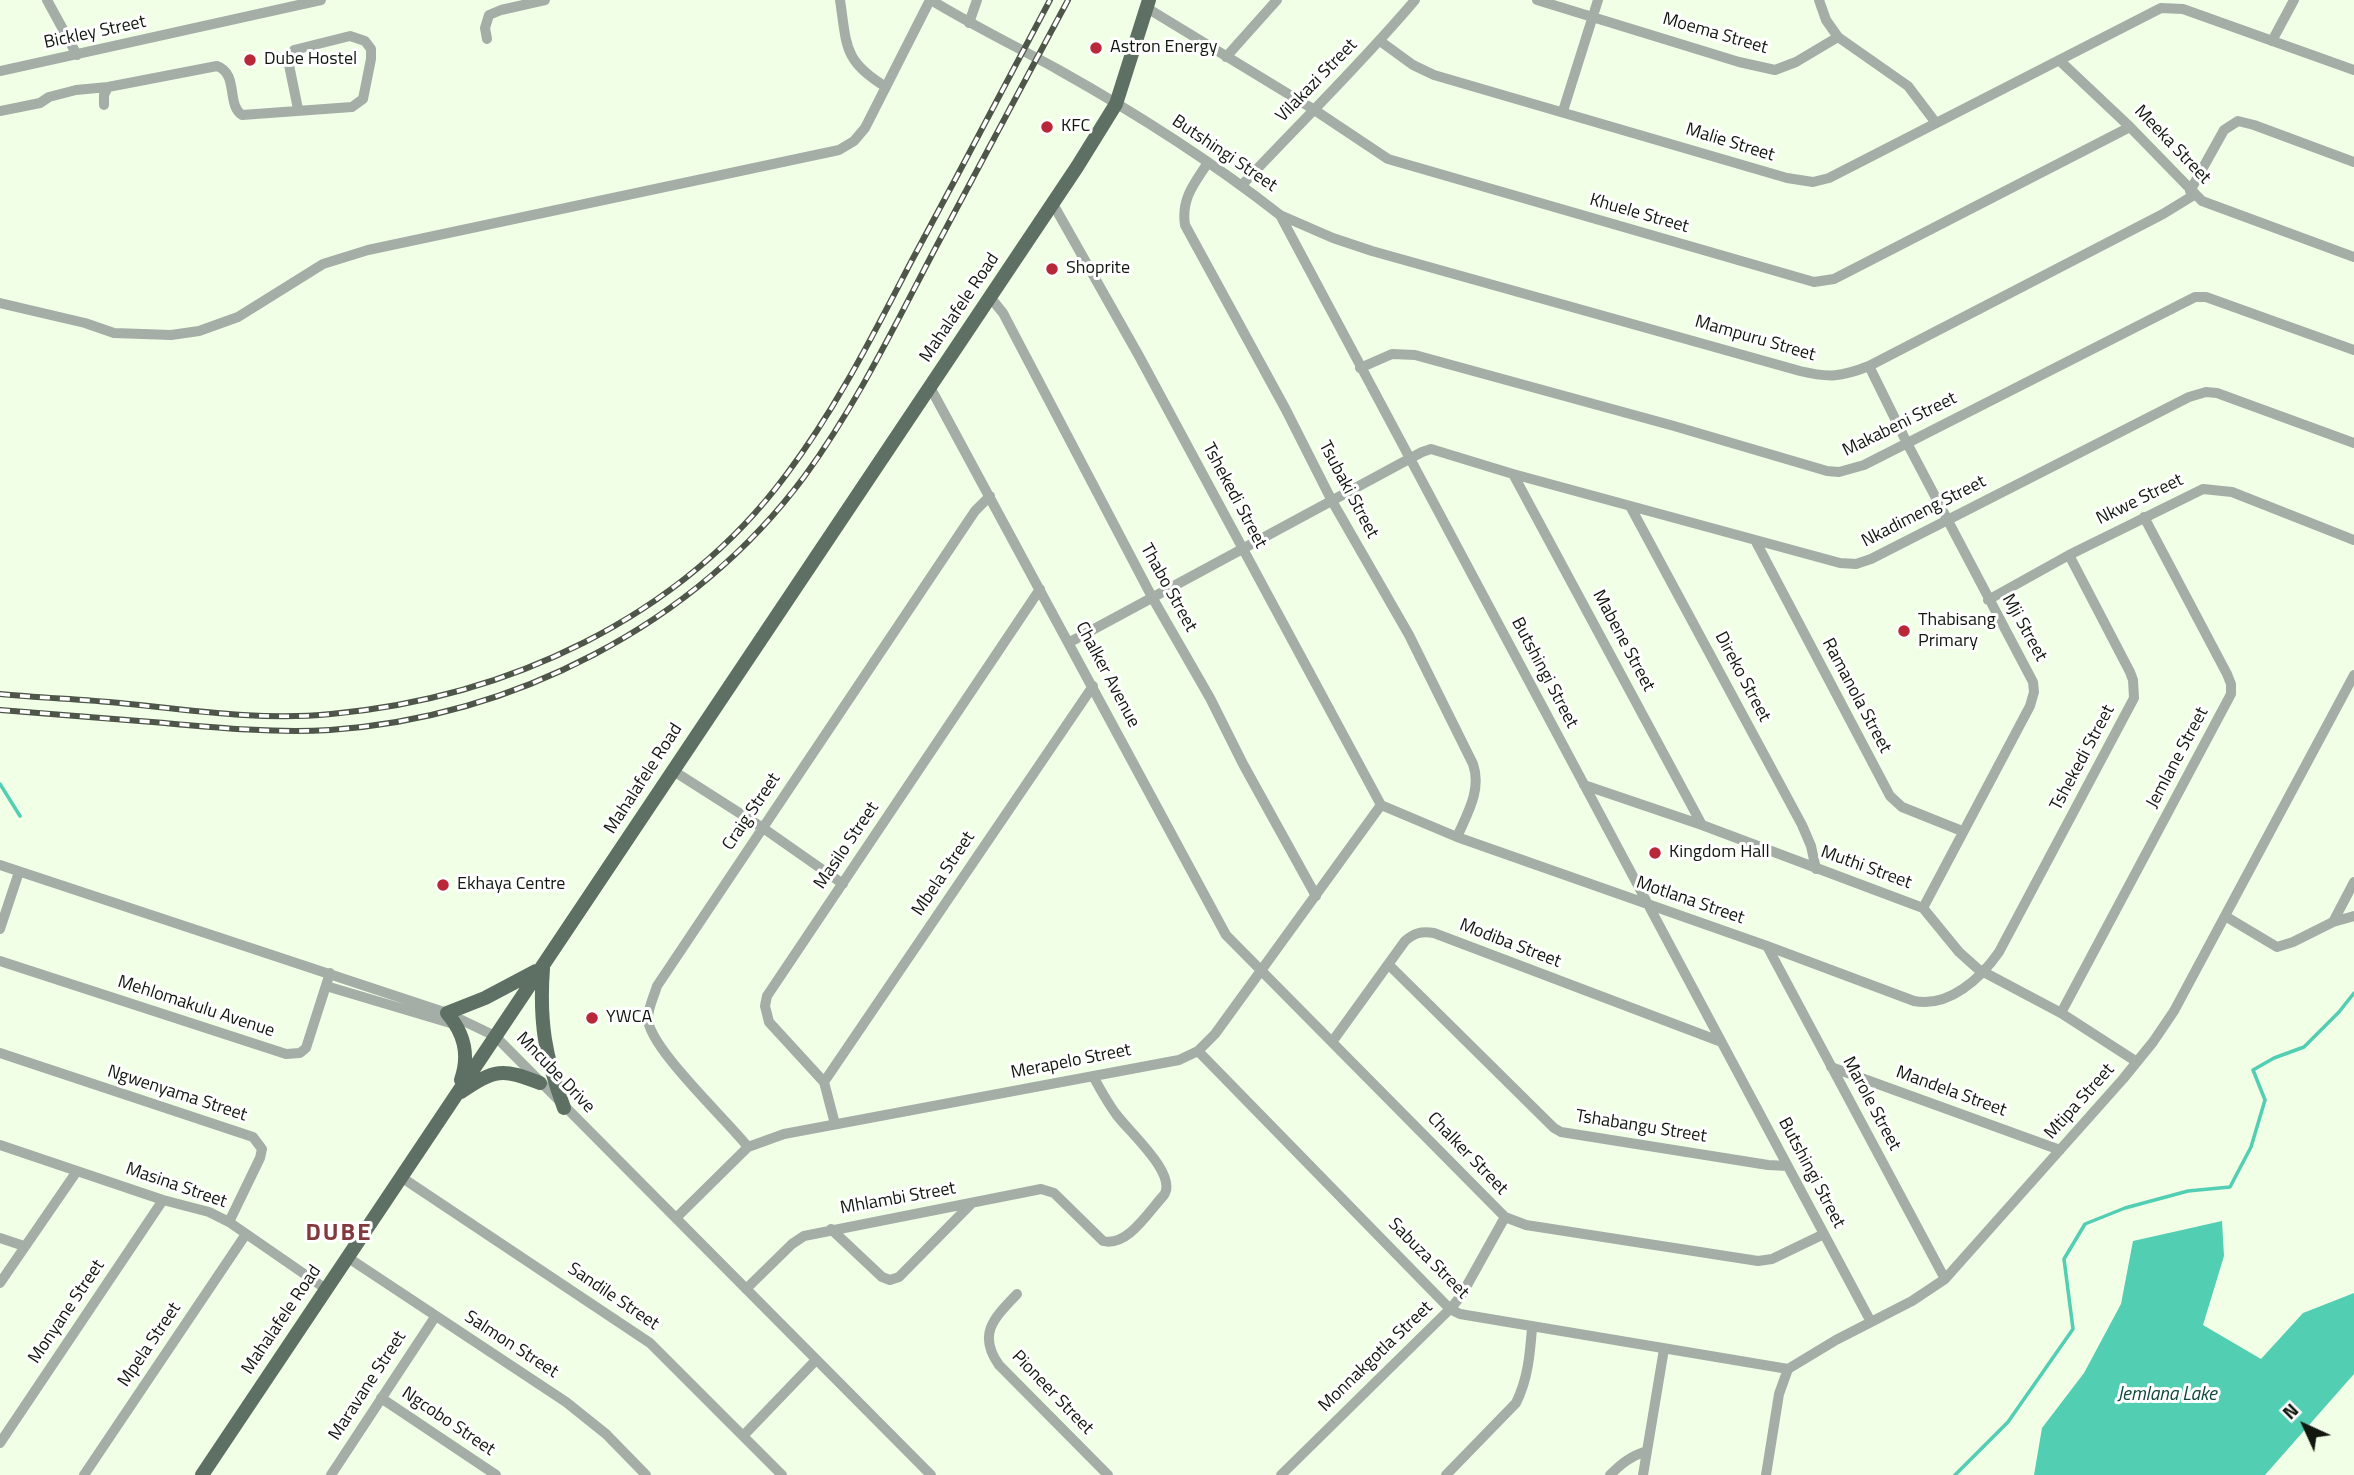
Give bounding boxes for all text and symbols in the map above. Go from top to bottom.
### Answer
street label: Moema Street [1660,9,1770,59]
street label: Bickley Street [42,12,148,54]
street label: Vilakazi Street [1272,35,1362,127]
place label: Astron Energy [1110,37,1217,59]
marker: Astron Energy [1088,40,1104,56]
place label: Dube Hostel [264,49,357,71]
marker: Dube Hostel [242,52,258,68]
street label: Meeka Street [2129,101,2215,189]
street label: Butshingi Street [1167,111,1281,197]
place label: KFC [1061,116,1090,138]
marker: KFC [1039,119,1055,135]
street label: Malie Street [1683,119,1777,167]
street label: Khuele Street [1587,190,1691,238]
street label: Mahalafele Road [916,249,1004,367]
place label: Shoprite [1066,258,1130,280]
marker: Shoprite [1044,261,1060,277]
street label: Mampuru Street [1692,311,1818,367]
street label: Makabeni Street [1839,388,1961,462]
street label: Tsubaki Street [1313,438,1383,542]
street label: Tshekedi Street [1197,440,1271,552]
street label: Nkwe Street [2093,470,2187,530]
street label: Nkadimeng Street [1858,471,1990,553]
street label: Thabo Street [1135,540,1201,636]
street label: Mabene Street [1587,587,1659,695]
street label: Mji Street [1997,591,2051,665]
place label: Thabisang Primary [1918,610,1996,652]
street label: Butshingi Street [1506,614,1582,732]
street label: Chalker Avenue [1070,618,1144,732]
marker: Thabisang Primary [1896,623,1912,639]
street label: Direko Street [1709,628,1775,726]
street label: Ramanola Street [1817,635,1895,757]
street label: Tshekedi Street [2046,702,2120,814]
street label: Jemlane Street [2142,704,2214,812]
street label: Mahalafele Road [600,720,688,838]
street label: Craig Street [718,769,786,855]
street label: Masilo Street [810,798,884,894]
street label: Mbela Street [908,828,980,920]
place label: Kingdom Hall [1669,842,1770,864]
street label: Muthi Street [1818,842,1914,894]
marker: Kingdom Hall [1647,845,1663,861]
street label: Motlana Street [1633,872,1747,930]
place label: Ekhaya Centre [457,874,565,896]
marker: Ekhaya Centre [435,877,451,893]
street label: Modiba Street [1456,915,1564,973]
street label: Mehlomakulu Avenue [115,971,277,1043]
place label: YWCA [606,1007,652,1029]
marker: YWCA [584,1010,600,1026]
street label: Mncube Drive [511,1028,599,1118]
street label: Merapelo Street [1009,1040,1133,1084]
street label: Marole Street [1837,1053,1905,1155]
street label: Mtipa Street [2040,1060,2120,1144]
street label: Ngwenyama Street [104,1061,250,1127]
street label: Mandela Street [1893,1062,2009,1122]
street label: Tshabangu Street [1574,1106,1708,1148]
street label: Chalker Street [1422,1108,1512,1200]
street label: Butshingi Street [1773,1114,1849,1232]
street label: Masina Street [123,1159,229,1213]
street label: Mhlambi Street [839,1178,957,1220]
street label: Sabuza Street [1383,1214,1473,1304]
district label: DUBE [306,1220,372,1248]
street label: Monyane Street [24,1256,110,1368]
street label: Sandile Street [563,1259,663,1335]
street label: Mahalafele Road [238,1261,326,1379]
street label: Monnakgotla Street [1315,1297,1437,1417]
street label: Mpela Street [114,1299,186,1391]
street label: Salmon Street [460,1307,562,1383]
street label: Maravane Street [325,1327,411,1445]
street label: Pioneer Street [1007,1346,1097,1440]
street label: Ngcobo Street [397,1383,499,1461]
water label: Jemlana Lake [2117,1384,2217,1406]
north arrow [2270,1391,2340,1461]
text: N [2275,1396,2305,1426]

